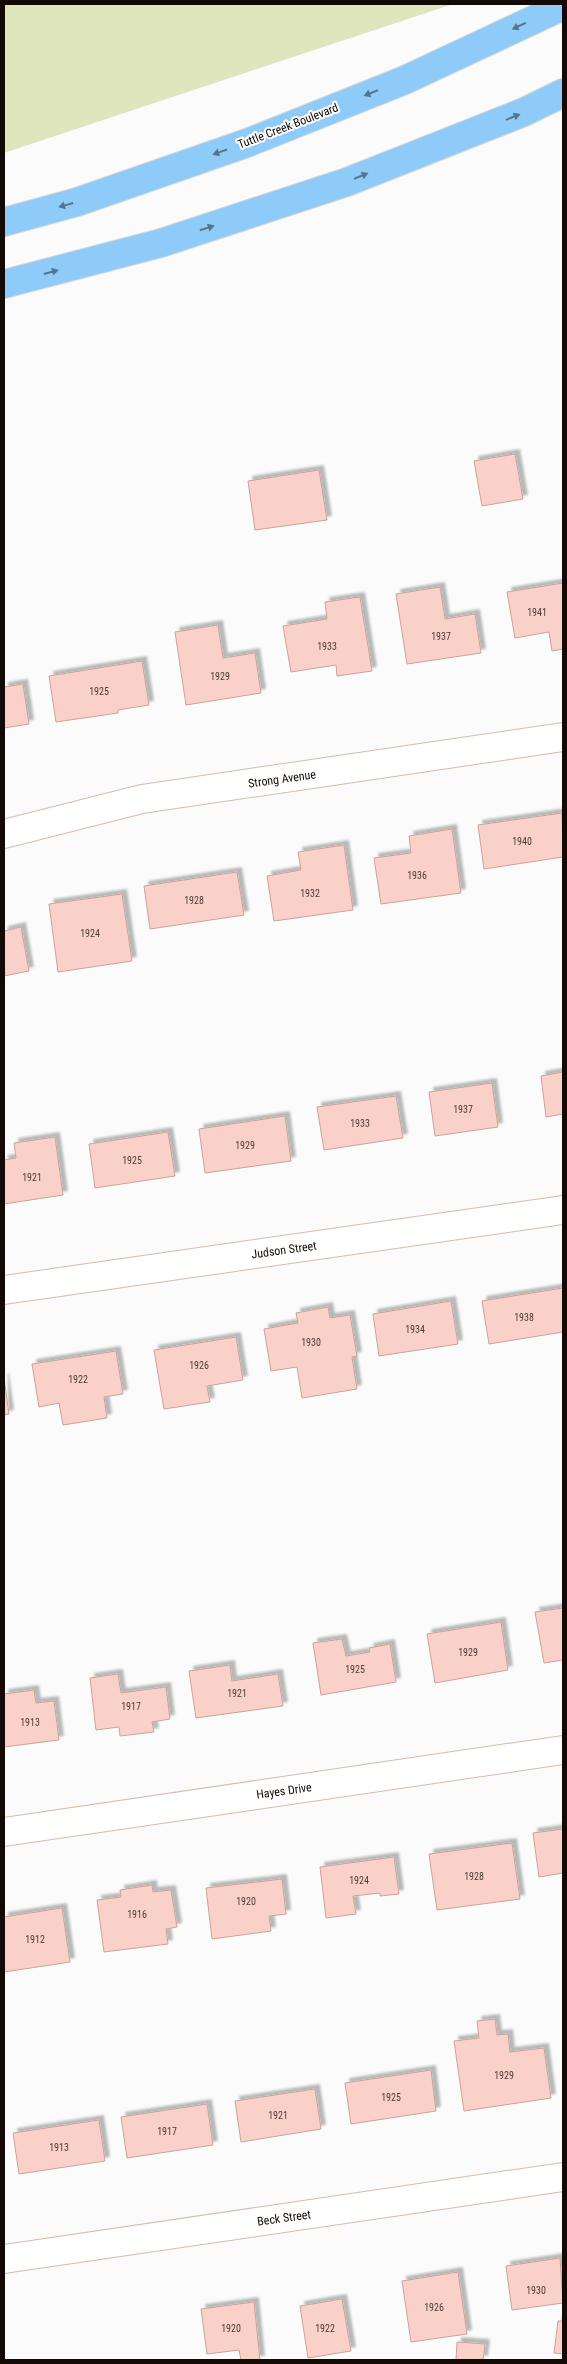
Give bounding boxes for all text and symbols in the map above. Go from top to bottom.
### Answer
one-way arrow [512,23,526,31]
one-way arrow [364,90,378,98]
street label: Tuttle Creek Boulevard [236,100,340,152]
one-way arrow [505,112,520,120]
one-way arrow [212,149,227,156]
one-way arrow [354,172,369,179]
one-way arrow [58,201,73,209]
one-way arrow [200,223,215,231]
one-way arrow [43,267,58,275]
house number: 1941 [527,607,547,618]
house number: 1937 [431,631,451,642]
house number: 1933 [317,641,337,652]
house number: 1929 [210,671,230,682]
house number: 1925 [89,686,109,697]
street label: Strong Avenue [247,767,317,791]
house number: 1940 [512,836,532,847]
house number: 1936 [407,870,427,881]
house number: 1932 [300,888,320,899]
house number: 1928 [184,895,204,906]
house number: 1924 [80,928,100,939]
house number: 1937 [453,1104,473,1115]
house number: 1933 [350,1118,370,1129]
house number: 1929 [235,1140,255,1151]
house number: 1925 [122,1155,142,1166]
house number: 1921 [22,1172,42,1183]
street label: Judson Street [250,1238,318,1262]
house number: 1938 [514,1312,534,1323]
house number: 1934 [405,1324,425,1335]
house number: 1930 [301,1337,321,1348]
house number: 1926 [189,1360,209,1371]
house number: 1922 [68,1374,88,1385]
house number: 1929 [458,1647,478,1658]
house number: 1925 [345,1664,365,1675]
house number: 1921 [227,1688,247,1699]
house number: 1917 [121,1701,141,1712]
house number: 1913 [20,1717,40,1728]
street label: Hayes Drive [255,1780,313,1802]
house number: 1928 [464,1871,484,1882]
house number: 1924 [349,1875,369,1886]
house number: 1920 [236,1896,256,1907]
house number: 1916 [127,1909,147,1920]
house number: 1912 [25,1934,45,1945]
house number: 1929 [494,2070,514,2081]
house number: 1925 [381,2092,401,2103]
house number: 1921 [268,2110,288,2121]
house number: 1917 [157,2126,177,2137]
house number: 1913 [49,2142,69,2153]
street label: Beck Street [256,2207,312,2229]
house number: 1930 [526,2285,546,2296]
house number: 1926 [424,2302,444,2313]
house number: 1920 [221,2323,241,2334]
house number: 1922 [315,2323,335,2334]

